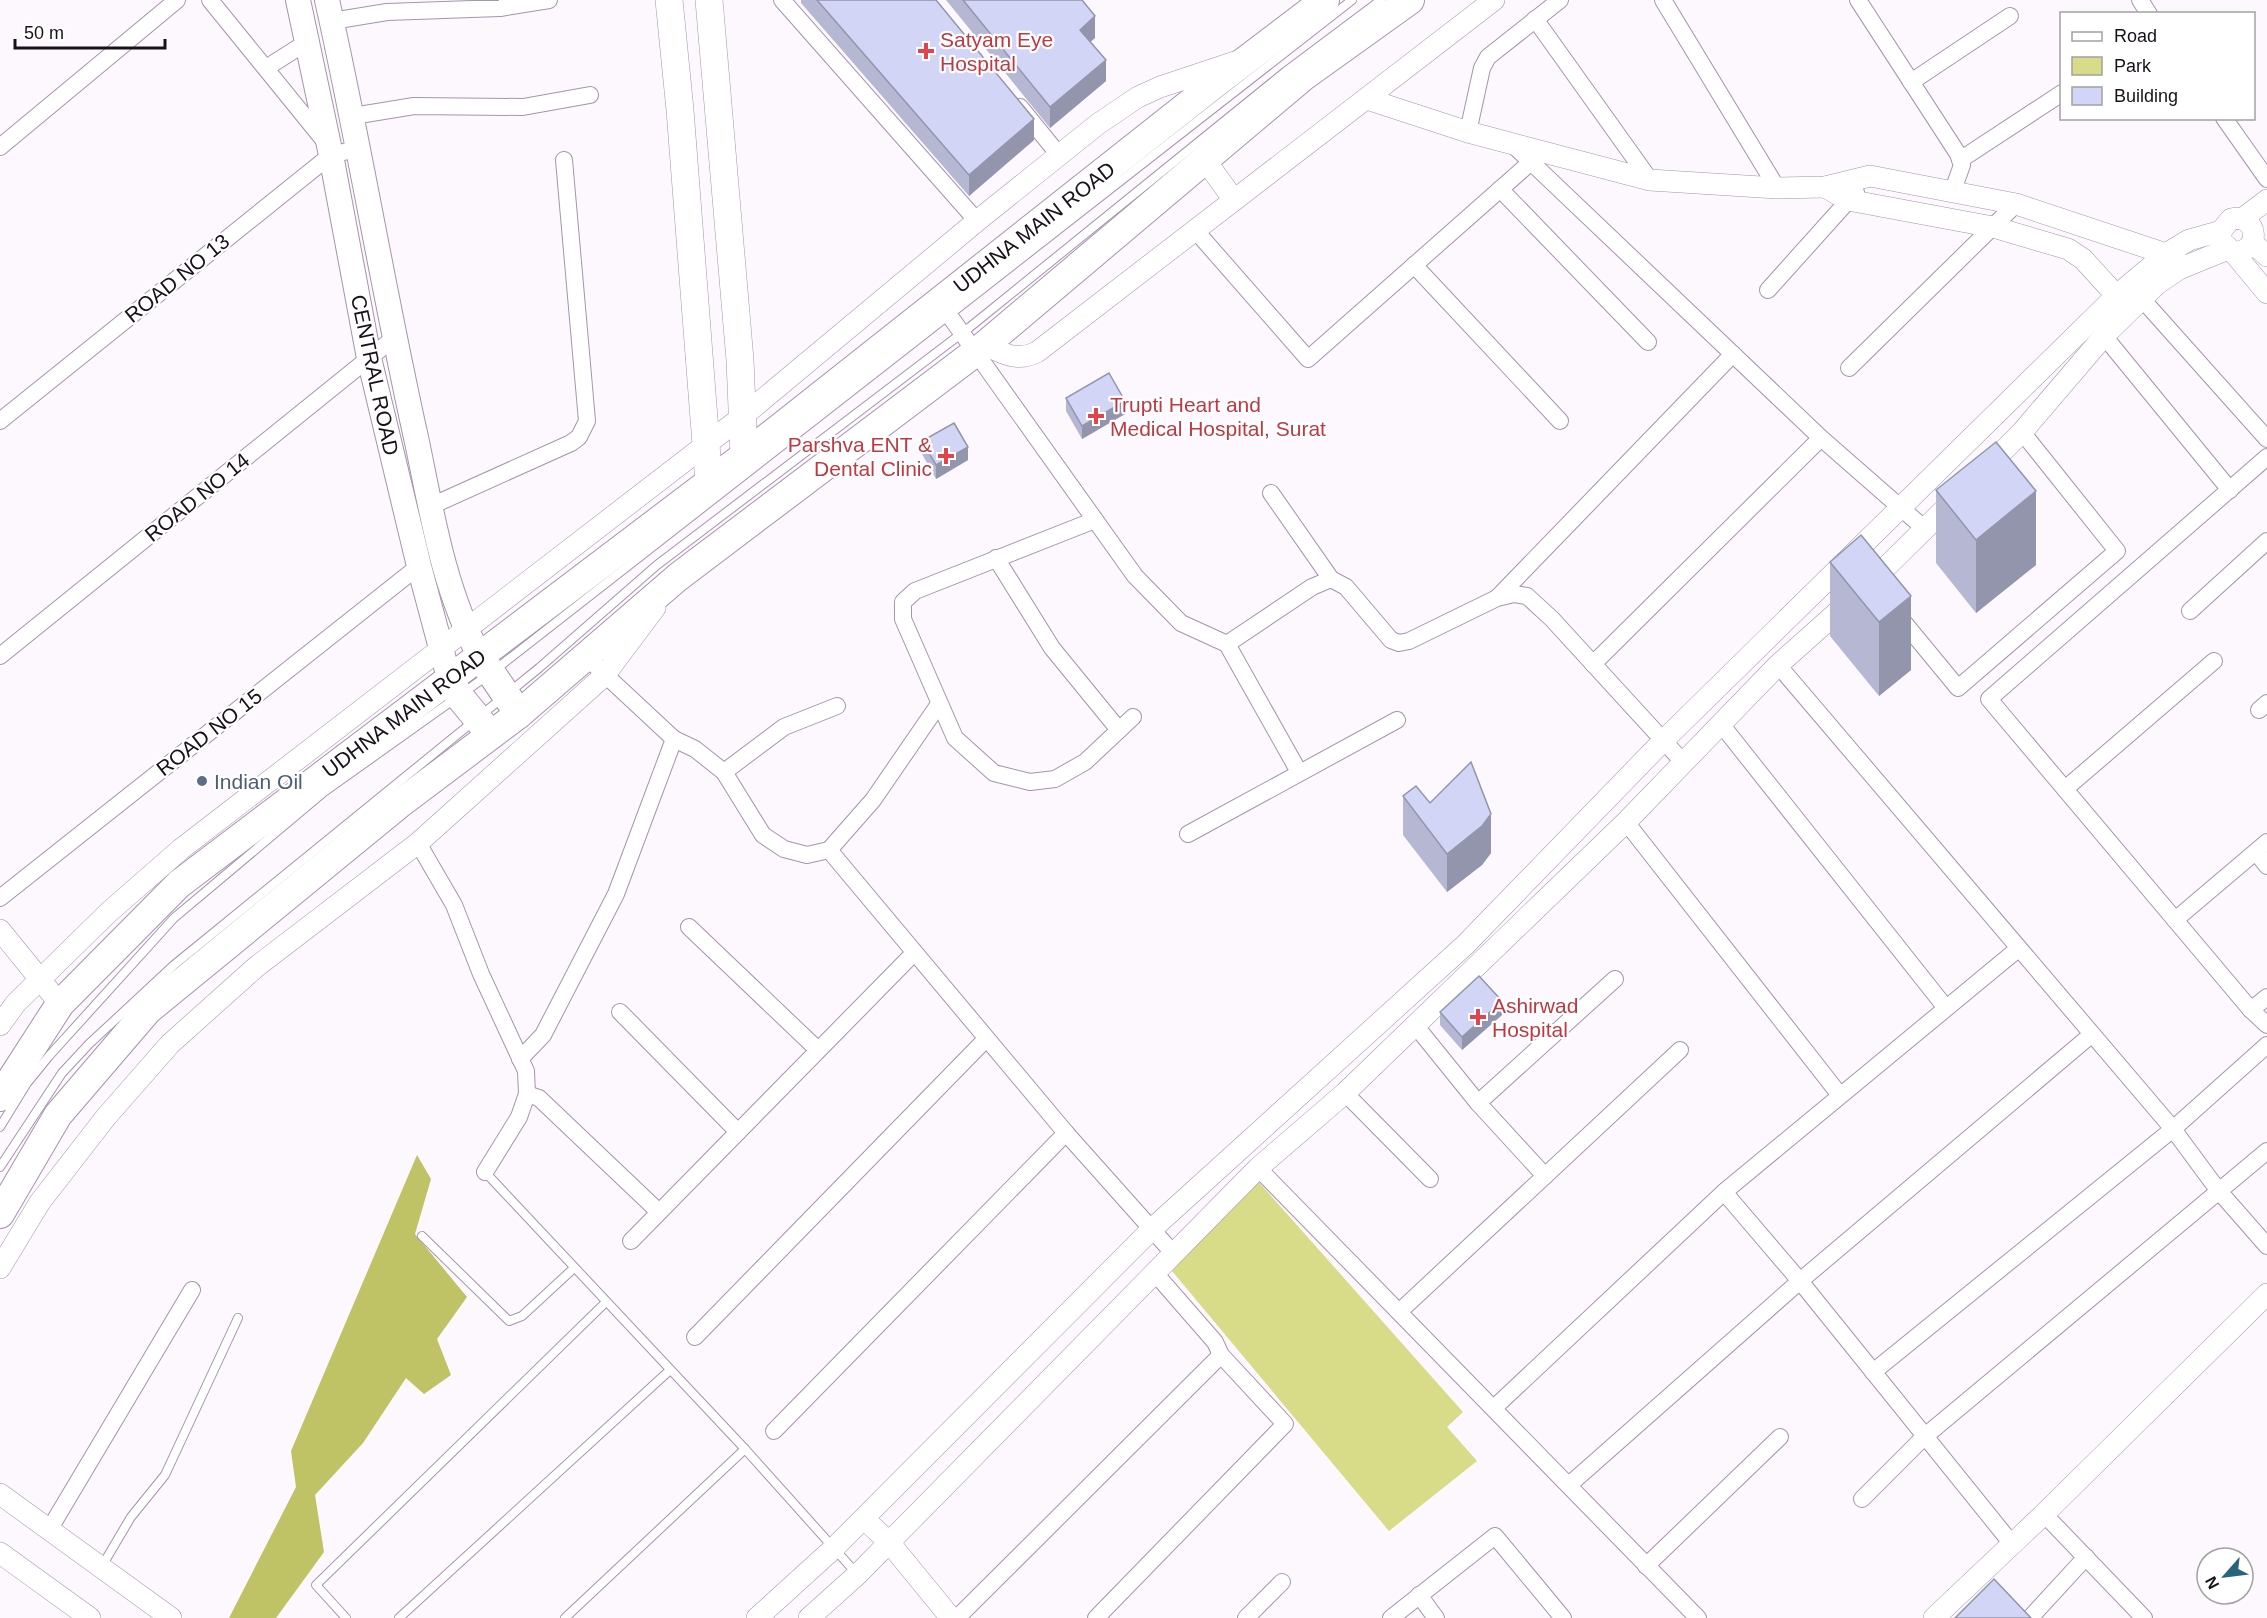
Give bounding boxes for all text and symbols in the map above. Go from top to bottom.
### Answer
scale bar [15,12,165,50]
legend [2060,12,2255,120]
text: 50 m [24,23,64,43]
text: Road [2114,26,2157,46]
place label: Satyam Eye Hospital [940,28,1053,75]
marker: Satyam Eye Hospital [917,42,935,60]
text: Park [2114,56,2152,76]
text: Building [2114,86,2178,106]
street label: UDHNA MAIN ROAD [949,157,1119,297]
street label: ROAD NO 13 [120,229,234,327]
street label: CENTRAL ROAD [347,293,403,457]
place label: Trupti Heart and Medical Hospital, Surat [1110,393,1326,440]
marker: Trupti Heart and Medical Hospital, Surat [1087,407,1105,425]
place label: Parshva ENT & Dental Clinic [788,433,932,480]
marker: Parshva ENT & Dental Clinic [937,447,955,465]
street label: ROAD NO 14 [140,448,254,546]
street label: UDHNA MAIN ROAD [318,644,490,782]
street label: ROAD NO 15 [152,684,266,780]
place label: Indian Oil [214,770,303,793]
marker: Indian Oil [195,774,209,788]
place label: Ashirwad Hospital [1492,994,1578,1041]
marker: Ashirwad Hospital [1469,1008,1487,1026]
north arrow [2195,1546,2255,1606]
text: N [2202,1574,2222,1592]

